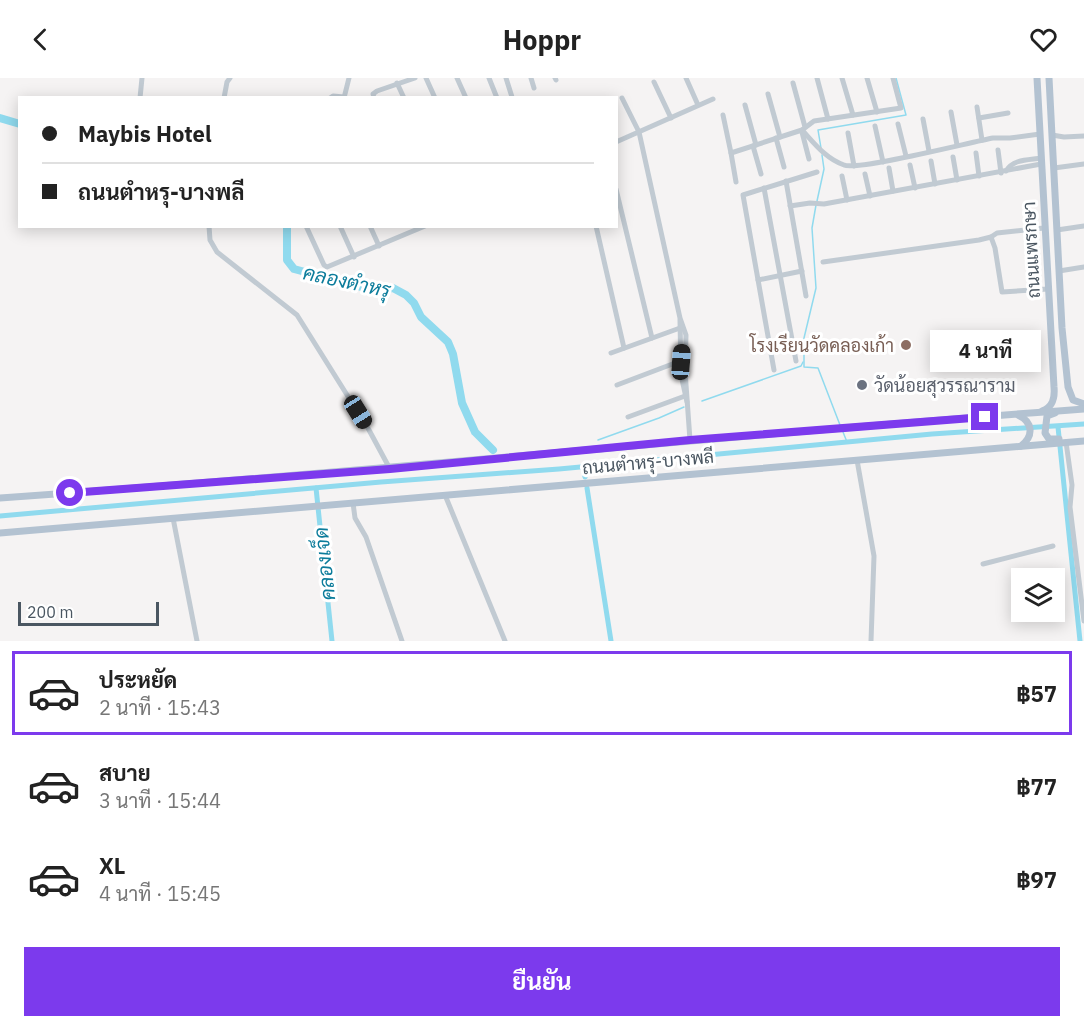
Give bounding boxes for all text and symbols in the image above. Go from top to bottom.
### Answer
text: Hoppr [503,22,581,57]
icon: back [24,23,57,56]
icon: heart [1027,23,1060,56]
text: Maybis Hotel [78,119,212,148]
text: ถนนตำหรุ-บางพลี [78,177,244,206]
street label: ถนนแพรกษา [1017,201,1045,299]
water label: คลองตำหรุ [301,259,394,305]
callout: 4 นาที [930,330,1040,372]
place label: โรงเรียนวัดคลองเก้า [749,333,894,357]
text: 4 นาที [959,337,1012,364]
marker: โรงเรียนวัดคลองเก้า [899,338,913,352]
car [671,343,691,381]
place label: วัดน้อยสุวรรณาราม [874,374,1015,398]
marker: วัดน้อยสุวรรณาราม [855,378,869,392]
car [341,392,375,432]
route end [971,403,998,430]
street label: ถนนตำหรุ-บางพลี [581,444,715,480]
route start [56,479,83,506]
water label: คลองเจ็ด [306,526,341,602]
map controls [1011,568,1065,622]
button: layers [1011,568,1065,622]
scale bar [18,599,159,626]
text: 200 m [27,602,74,622]
text: ประหยัด [99,665,177,694]
icon: car [27,666,81,720]
text: ฿57 [1016,679,1057,708]
text: 2 นาที · 15:43 [99,694,221,721]
text: สบาย [99,758,151,787]
icon: car [27,759,81,813]
text: ฿77 [1016,772,1057,801]
text: 3 นาที · 15:44 [99,787,221,814]
text: XL [99,851,125,880]
icon: car [27,852,81,906]
text: ฿97 [1016,865,1057,894]
text: 4 นาที · 15:45 [99,880,221,907]
button: ยืนยัน [24,947,1060,1016]

